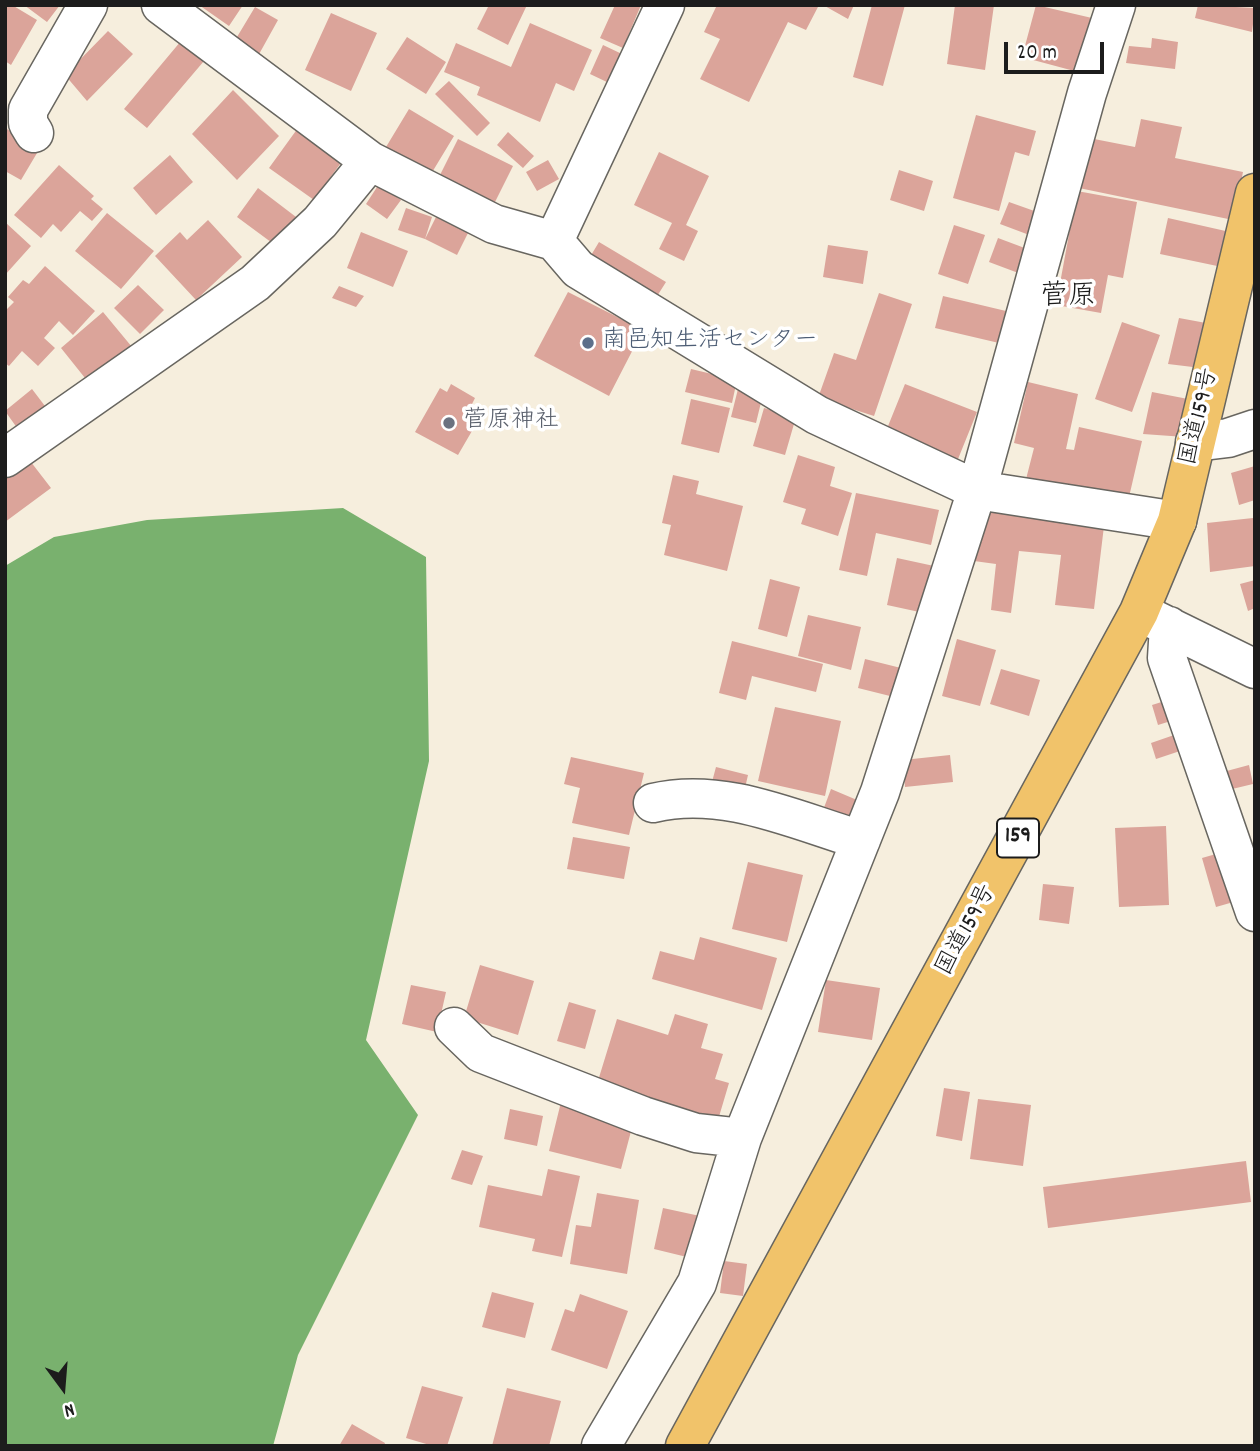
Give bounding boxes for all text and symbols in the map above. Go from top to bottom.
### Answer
scale bar [1008,28,1108,72]
text: 20 m [1017,39,1057,69]
district label: 菅原 [1040,282,1096,316]
place label: 南邑知生活センター [602,329,818,357]
marker: 南邑知生活センター [580,335,596,351]
street label: 国道159号 [1176,365,1226,469]
place label: 菅原神社 [463,409,559,437]
marker: 菅原神社 [441,415,457,431]
road number: 159 [997,818,1039,858]
street label: 国道159号 [932,880,1004,982]
north arrow [28,1353,98,1423]
text: N [61,1394,77,1423]

